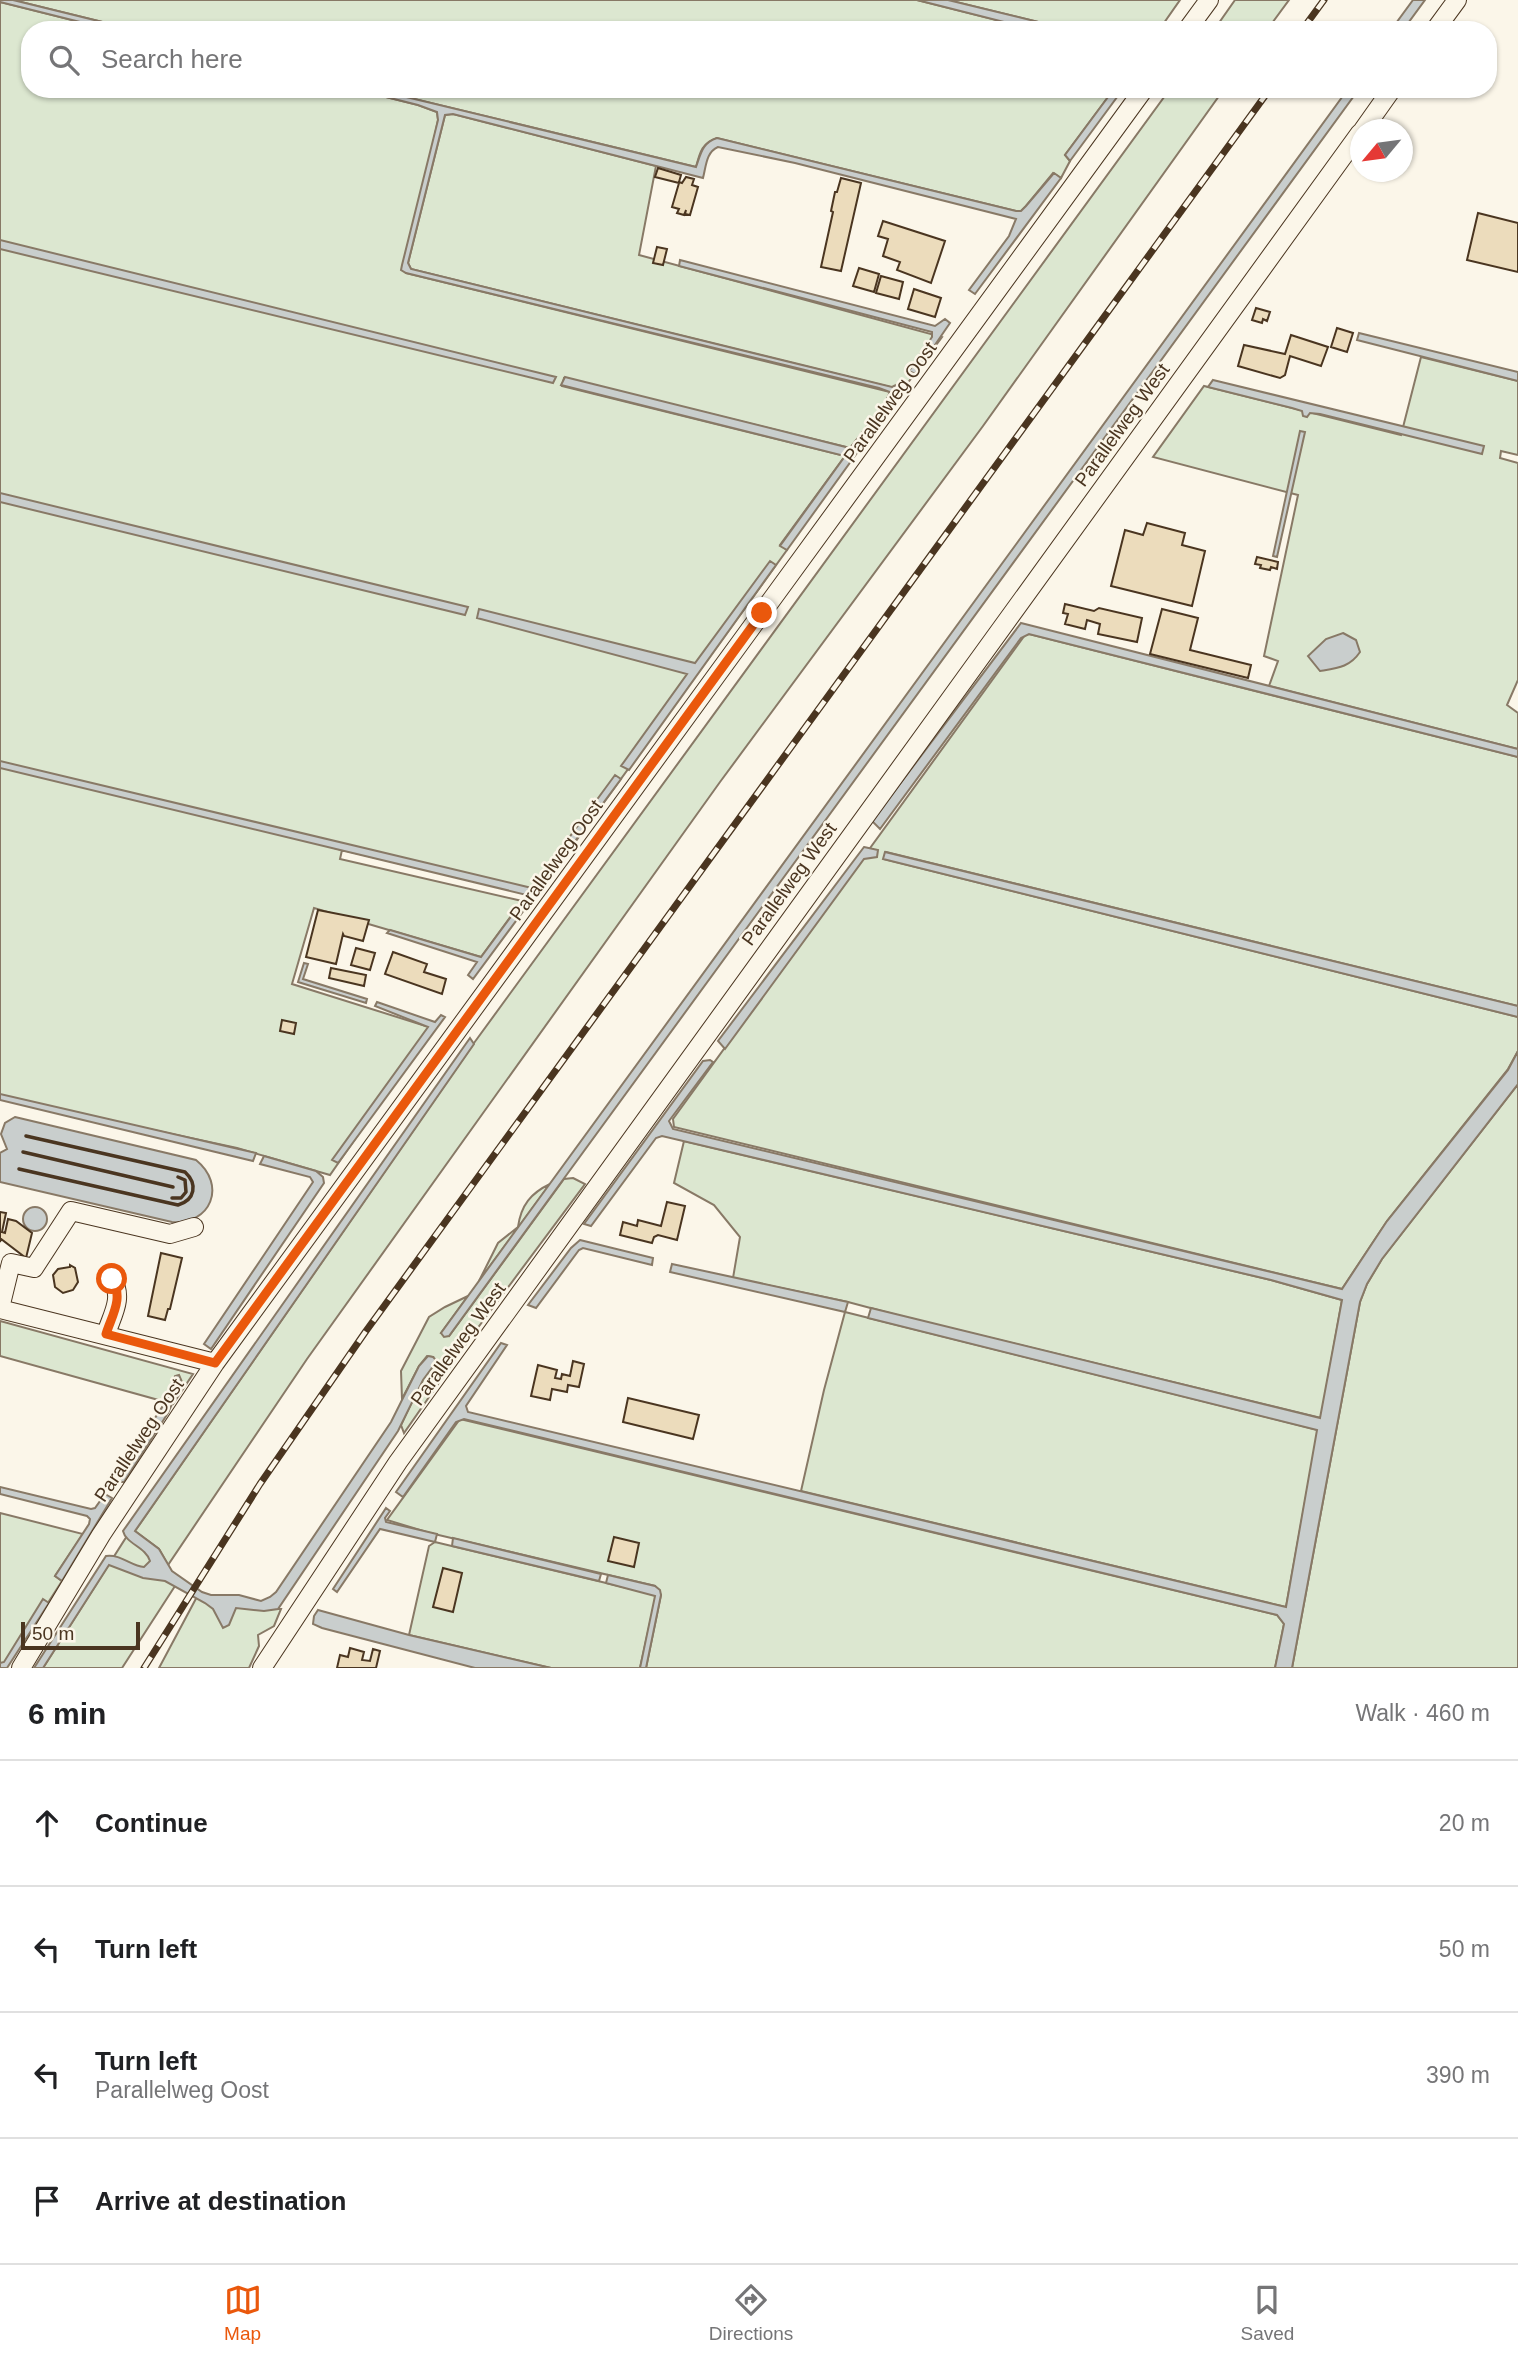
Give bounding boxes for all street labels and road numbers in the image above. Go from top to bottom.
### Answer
street label: Parallelweg Oost [839,337,941,466]
street label: Parallelweg West [1070,359,1174,490]
street label: Parallelweg Oost [505,795,607,924]
street label: Parallelweg West [737,818,841,949]
street label: Parallelweg West [406,1278,510,1409]
street label: Parallelweg Oost [90,1374,188,1505]

